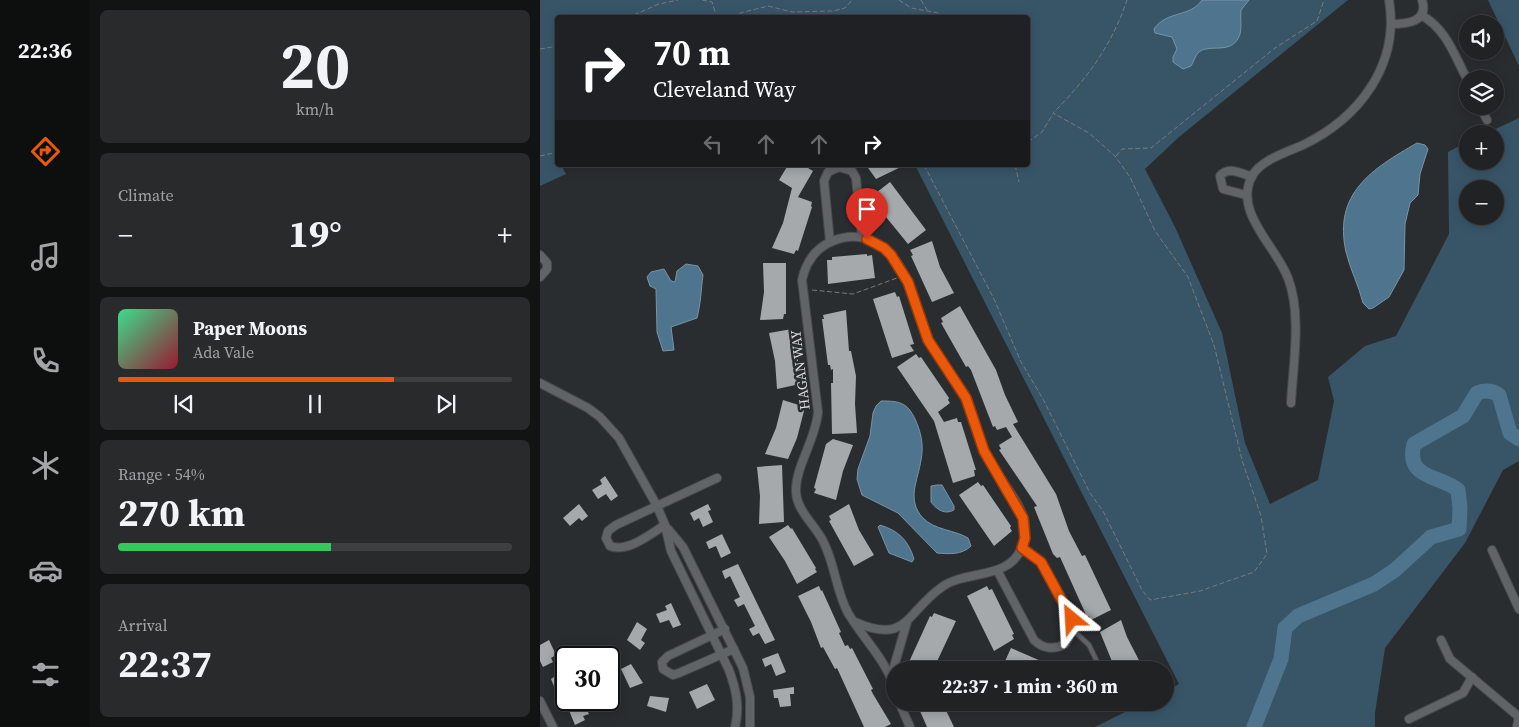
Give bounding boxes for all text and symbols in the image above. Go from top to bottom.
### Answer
map controls [1459,15,1504,225]
button: sound [1459,15,1504,60]
text: 20 [280,21,350,110]
text: 70 m [653,29,730,77]
text: 22:36 [18,35,72,65]
icon: right [570,35,635,100]
button: layers [1459,70,1504,115]
text: Cleveland Way [653,74,796,104]
text: km/h [296,98,334,120]
button: + [1459,125,1504,170]
icon: left [699,130,727,158]
icon: ahead [752,130,780,158]
icon: ahead [805,130,833,158]
icon: right [858,130,886,158]
icon: directions [28,134,63,169]
button: − [1459,180,1504,225]
text: Climate [118,184,174,206]
pin [846,188,888,239]
icon: arrive [853,195,881,223]
text: 19° [288,208,342,260]
text: − [118,216,133,254]
text: + [497,216,512,254]
icon: music [28,239,63,274]
text: Paper Moons [193,315,307,341]
street label: HAGAN WAY [785,329,815,411]
text: Ada Vale [193,341,254,363]
icon: phone [28,343,63,378]
icon: previous [170,390,198,418]
icon: pause [301,390,329,418]
icon: next [432,390,460,418]
icon: climate [28,448,63,483]
text: Range · 54% [118,463,205,485]
text: 270 km [118,487,245,539]
icon: car [28,553,63,588]
position arrow [1045,592,1097,644]
text: Arrival [118,614,167,636]
text: 22:37 [118,638,212,690]
speed limit sign: 30 [555,646,620,711]
icon: filters [28,657,63,692]
text: 22:37 · 1 min · 360 m [942,673,1118,699]

